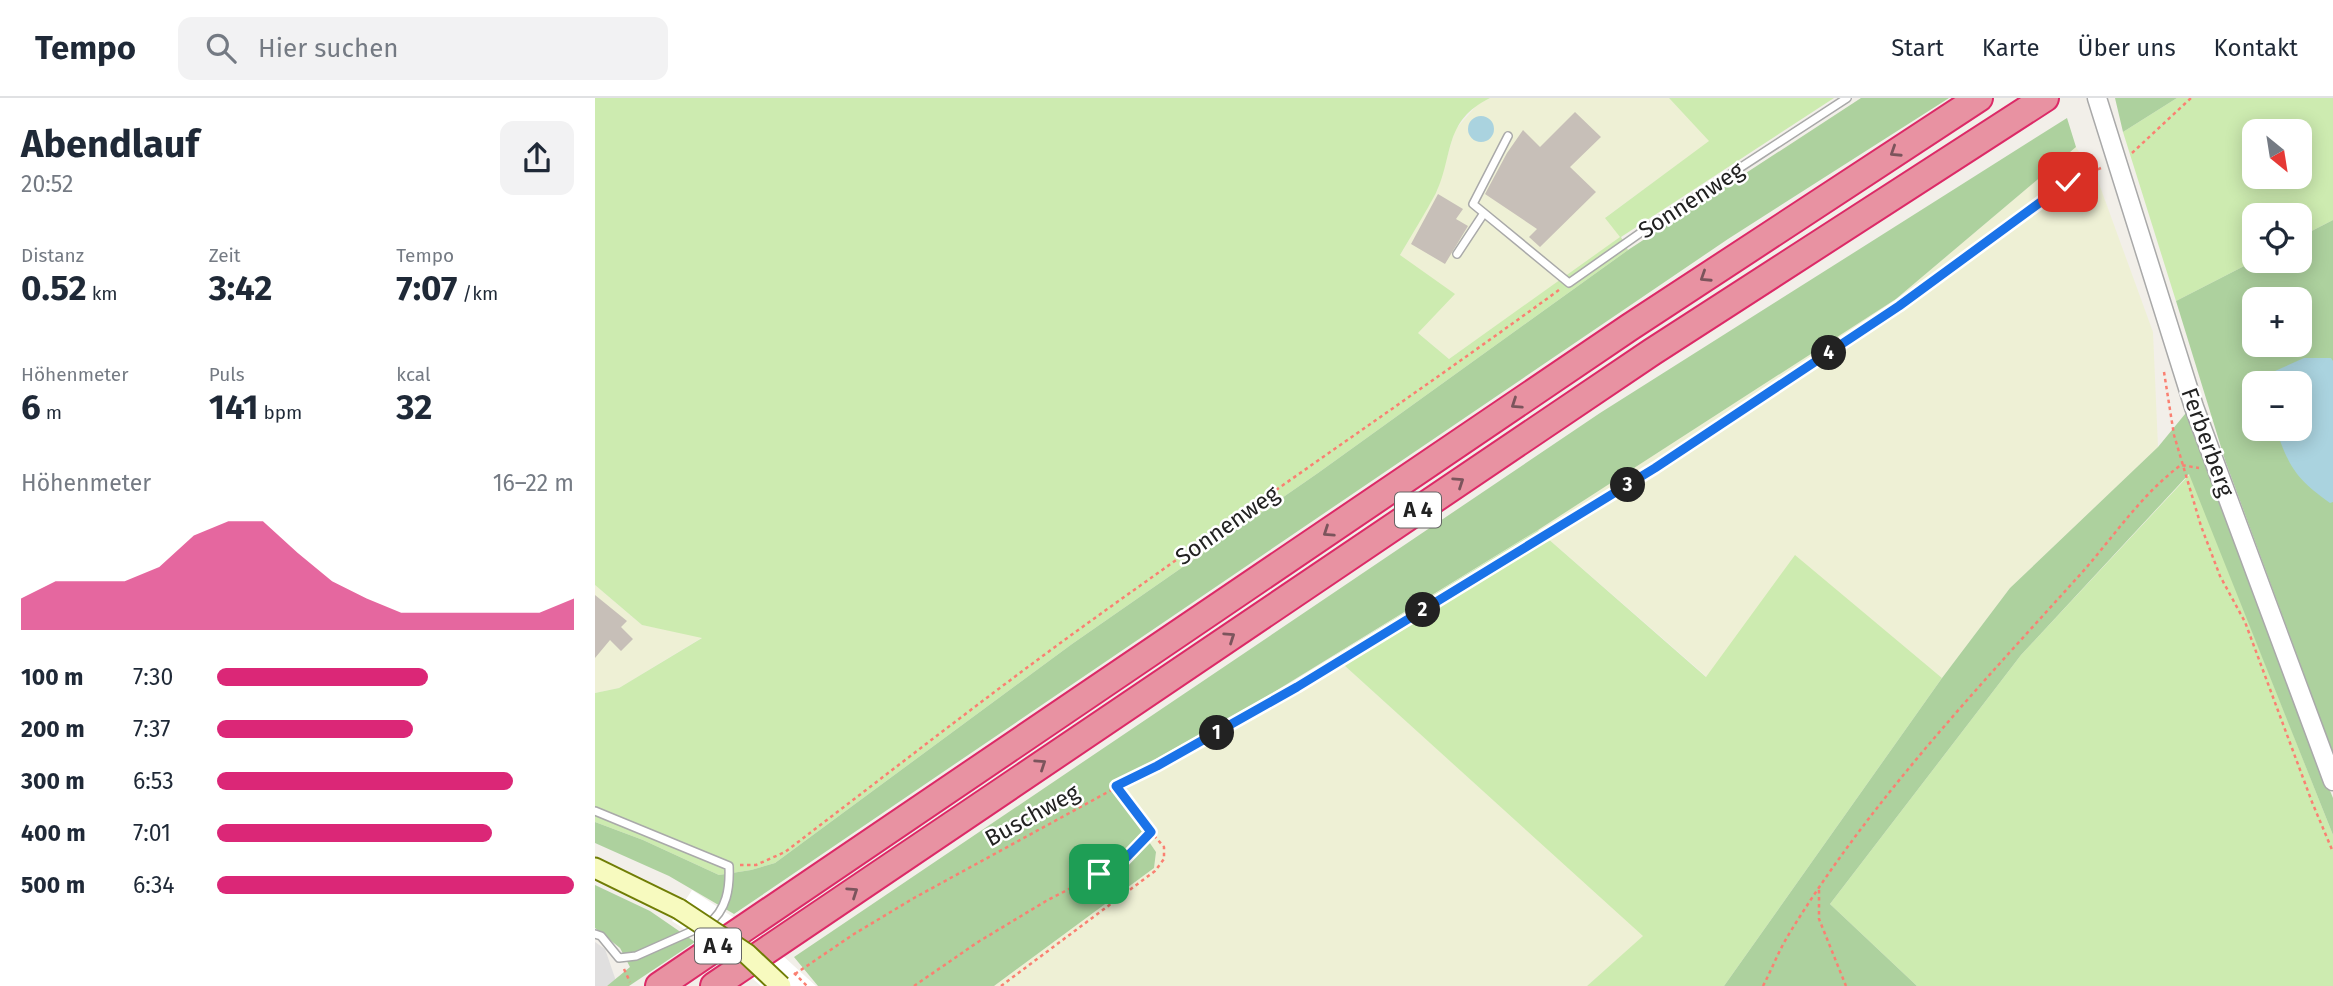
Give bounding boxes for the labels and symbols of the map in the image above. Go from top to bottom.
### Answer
north arrow [2242,119,2312,189]
one-way arrow [1890,144,1903,156]
pin [2038,152,2098,212]
street label: Sonnenweg [1633,156,1749,244]
one-way arrow [1700,269,1713,281]
pin: 4 [1811,336,1847,370]
street label: Ferberberg [2175,384,2241,500]
one-way arrow [1511,396,1524,408]
pin: 3 [1611,468,1645,502]
one-way arrow [1451,478,1464,490]
street label: Sonnenweg [1170,479,1284,571]
road number: A 4 [1395,492,1441,528]
one-way arrow [1323,524,1336,536]
pin: 2 [1405,592,1441,628]
one-way arrow [1222,633,1235,645]
pin: 1 [1199,716,1235,750]
one-way arrow [1034,759,1047,772]
street label: Buschweg [980,778,1084,852]
pin [1069,844,1129,904]
one-way arrow [845,888,858,900]
road number: A 4 [695,928,741,964]

